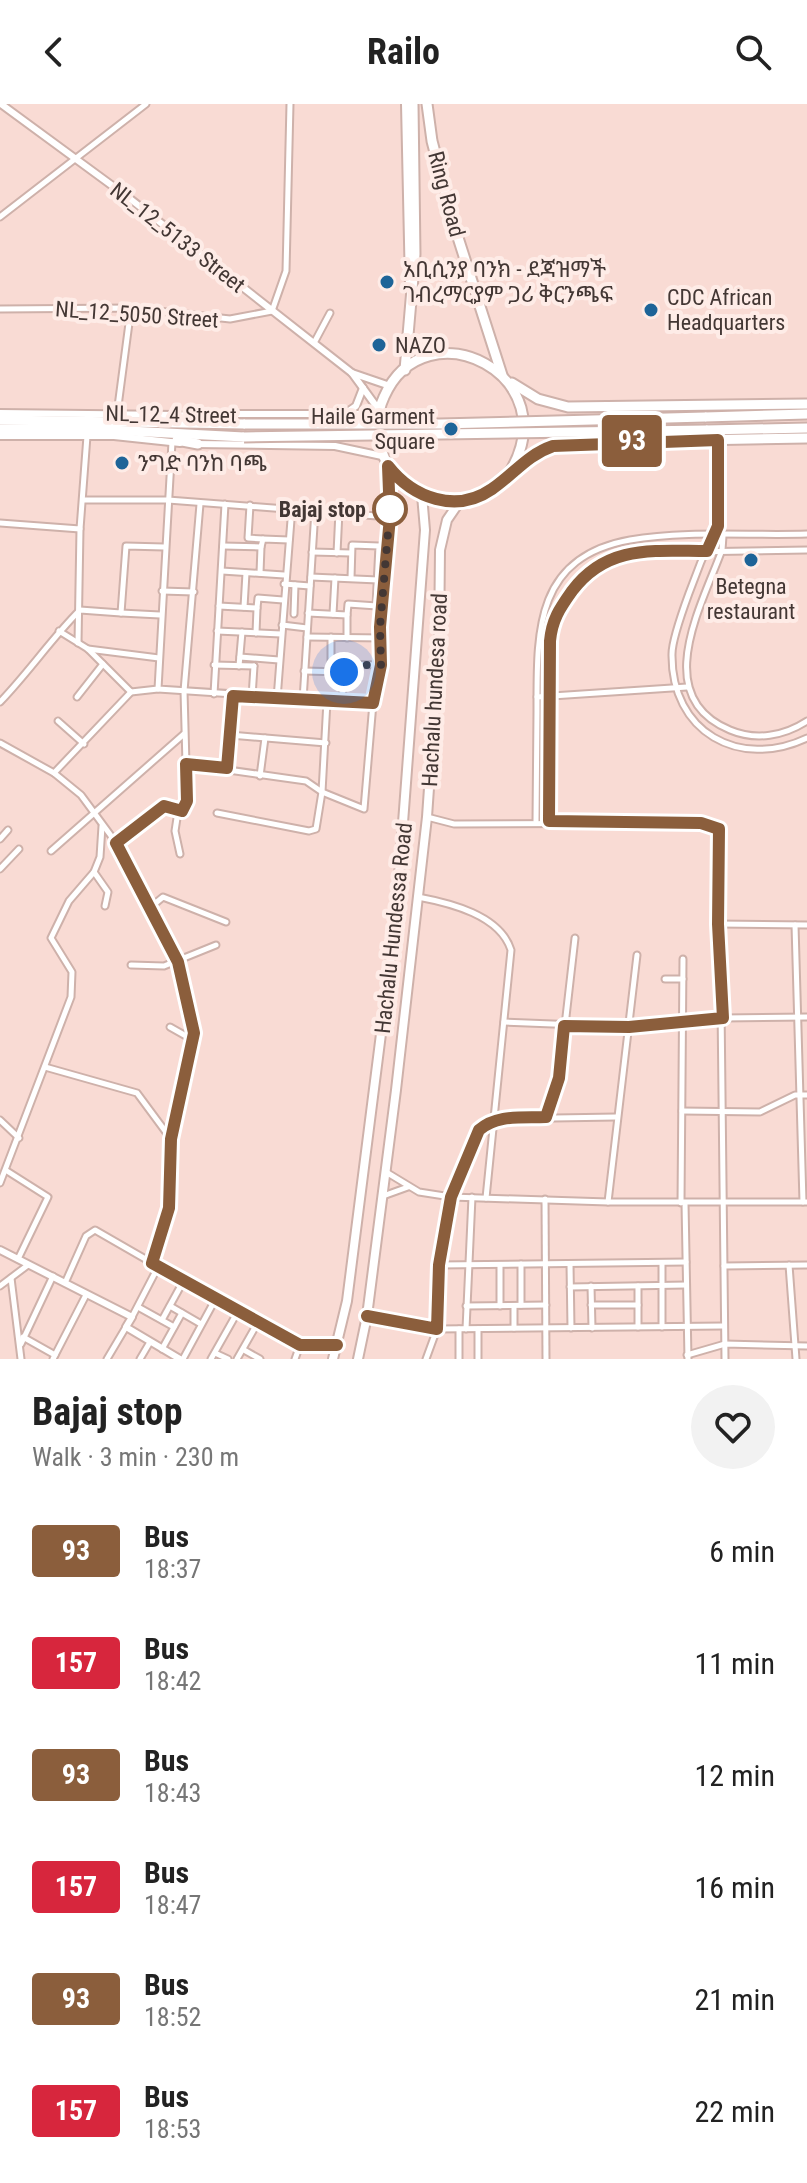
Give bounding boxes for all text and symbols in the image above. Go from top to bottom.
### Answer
icon: back [32,30,76,74]
icon: search [731,30,775,74]
text: Railo [367,31,440,73]
street label: Ring Road [423,149,470,240]
street label: NL_12_5133 Street [106,177,250,298]
place label: አቢሲንያ ባንክ - ደጃዝማች ገብረማርያም ጋሪ ቅርንጫፍ [403,257,613,307]
marker: አቢሲንያ ባንክ - ደጃዝማች ገብረማርያም ጋሪ ቅርንጫፍ [378,273,396,291]
place label: CDC African Headquarters [667,285,785,335]
street label: NL_12_5050 Street [54,296,219,333]
marker: CDC African Headquarters [642,301,660,319]
place label: NAZO [395,333,446,358]
marker: NAZO [370,336,388,354]
street label: NL_12_4 Street [105,401,237,428]
place label: Haile Garment Square [311,404,435,454]
line badge: 93 [596,415,668,467]
marker: Haile Garment Square [442,420,460,438]
text: 93 [618,424,646,457]
place label: ንግድ ባንከ ባጫ [138,451,267,476]
marker: ንግድ ባንከ ባጫ [113,454,131,472]
marker: Bajaj stop [373,492,407,526]
place label: Bajaj stop [279,497,366,522]
marker: Betegna restaurant [742,551,760,569]
place label: Betegna restaurant [707,574,795,624]
street label: Hachalu hundesa road [417,593,452,788]
your location [324,652,364,692]
street label: Hachalu Hundessa Road [370,821,417,1035]
button: heart [691,1385,775,1469]
text: Bajaj stop [32,1390,183,1434]
text: Walk · 3 min · 230 m [32,1442,239,1472]
text: Bus [144,1519,189,1554]
text: 93 [62,1534,90,1567]
text: 6 min [709,1534,775,1569]
text: 18:37 [144,1554,201,1584]
text: Bus [144,1631,189,1666]
text: 157 [55,1646,97,1679]
text: 11 min [694,1646,775,1681]
text: 18:42 [144,1666,201,1696]
text: Bus [144,1743,189,1778]
text: 93 [62,1758,90,1791]
text: 12 min [694,1758,775,1793]
text: 18:43 [144,1778,201,1808]
text: Bus [144,1855,189,1890]
text: 157 [55,1870,97,1903]
text: 16 min [694,1870,775,1905]
text: 18:47 [144,1890,201,1920]
text: Bus [144,1967,189,2002]
text: 93 [62,1982,90,2015]
text: 21 min [694,1982,775,2017]
text: 18:52 [144,2002,201,2032]
text: Bus [144,2079,189,2114]
text: 157 [55,2094,97,2127]
text: 22 min [694,2094,775,2129]
text: 18:53 [144,2114,201,2144]

